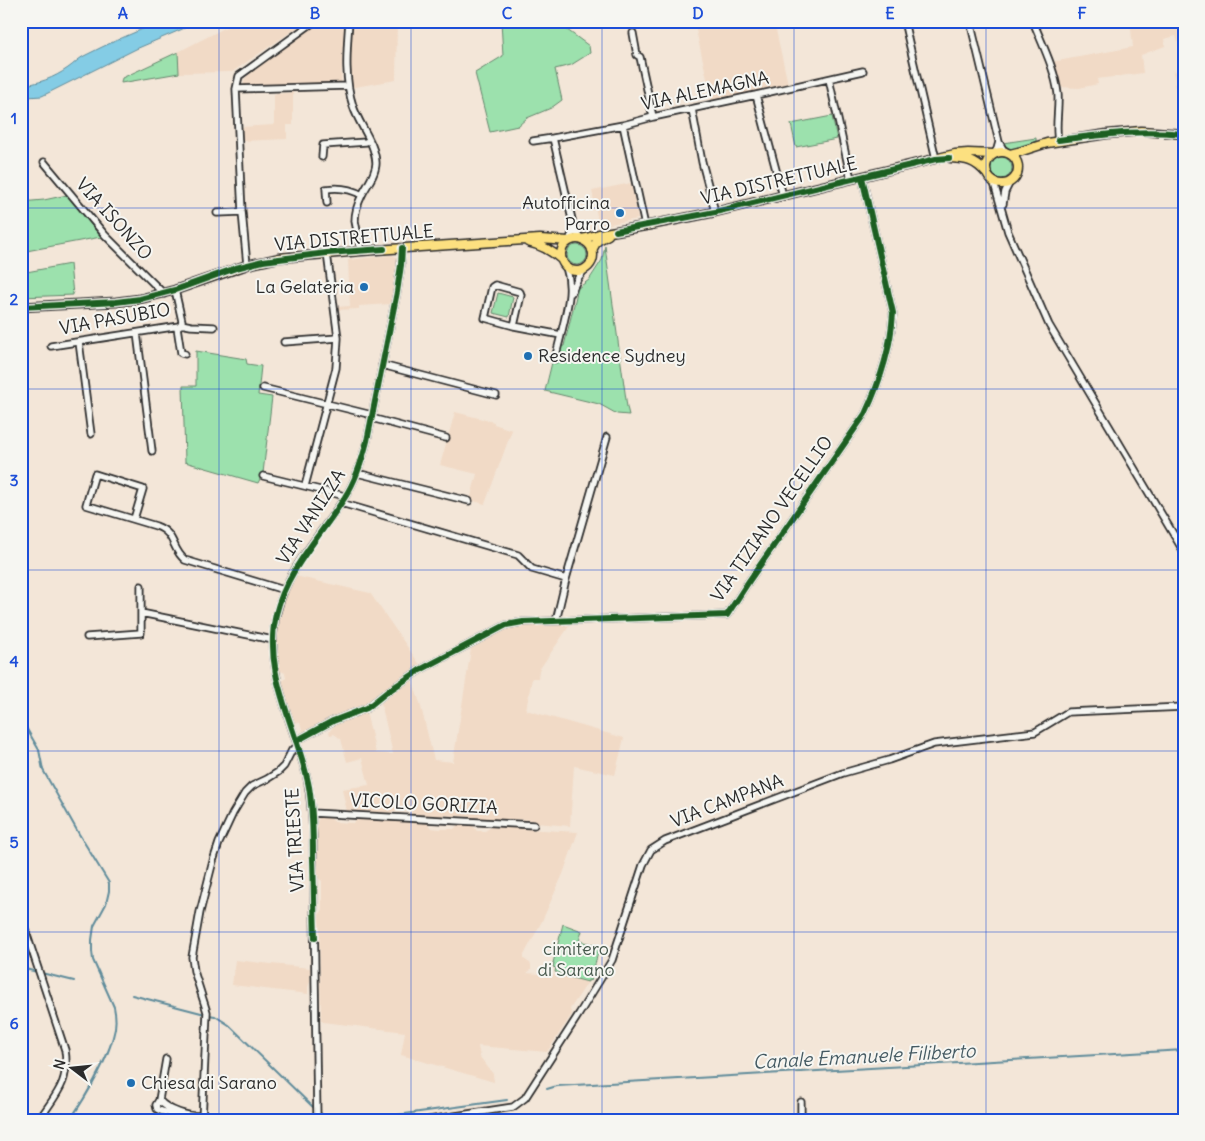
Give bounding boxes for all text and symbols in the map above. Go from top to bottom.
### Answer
text: A [118,3,128,23]
text: B [310,3,321,23]
text: C [502,3,513,23]
text: D [692,3,704,23]
text: E [885,3,895,23]
text: F [1077,3,1087,23]
street label: VIA ALEMAGNA [639,66,771,115]
text: 1 [11,108,17,128]
street label: VIA DISTRETTUALE [698,151,859,210]
street label: VIA ISONZO [71,173,157,265]
place label: Autofficina Parro [522,191,610,235]
marker: Autofficina Parro [614,207,626,219]
street label: VIA DISTRETTUALE [273,219,435,256]
place label: La Gelateria [256,275,354,298]
marker: La Gelateria [358,281,370,293]
text: 2 [10,289,19,309]
street label: VIA PASUBIO [58,297,172,340]
place label: Residence Sydney [538,344,686,367]
marker: Residence Sydney [522,350,534,362]
street label: VIA TIZIANO VECELLIO [706,431,838,606]
street label: VIA VANIZZA [271,465,350,569]
text: 3 [9,470,19,490]
text: 4 [9,651,19,671]
street label: VIA CAMPANA [667,769,786,833]
street label: VIA TRIESTE [280,787,309,893]
street label: VICOLO GORIZIA [350,788,498,819]
text: 5 [9,832,19,852]
park label: cimitero di Sarano [537,937,615,981]
text: 6 [9,1013,19,1033]
water label: Canale Emanuele Filiberto [752,1038,977,1074]
north arrow [48,1044,98,1094]
text: N [50,1057,69,1072]
place label: Chiesa di Sarano [141,1071,277,1094]
marker: Chiesa di Sarano [125,1077,137,1089]

